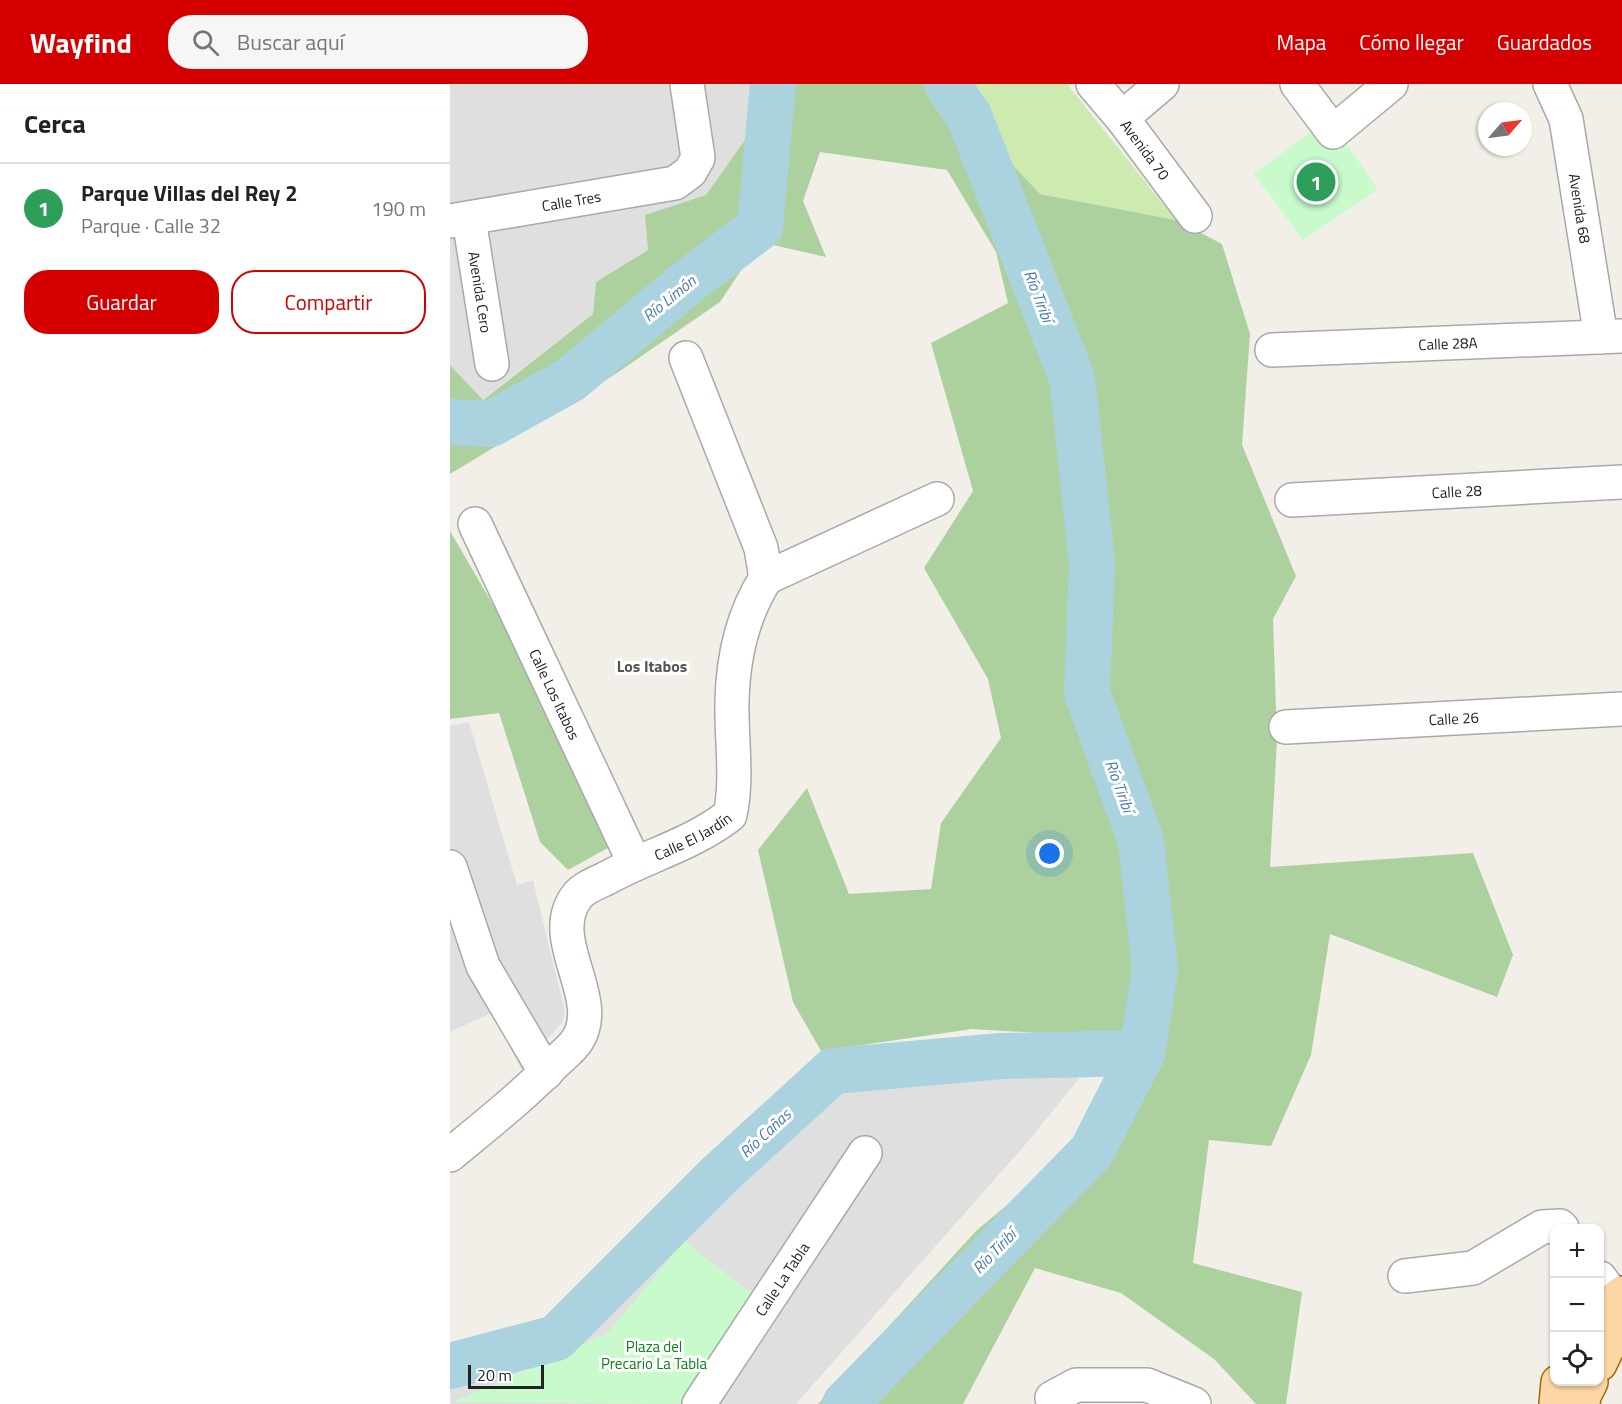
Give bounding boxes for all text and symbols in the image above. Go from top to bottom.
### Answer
search box [168,15,588,69]
text: Wayfind [30,21,132,64]
text: Buscar aquí [237,25,344,59]
icon: search [189,26,222,59]
text: Mapa [1277,26,1326,58]
text: Cómo llegar [1359,26,1464,58]
text: Guardados [1497,26,1592,58]
north arrow [1478,102,1532,156]
text: Cerca [24,104,86,143]
street label: Avenida 70 [1115,114,1176,185]
pin: 1 [1296,160,1336,204]
street label: Avenida 68 [1563,172,1597,245]
text: Parque Villas del Rey 2 [81,176,297,210]
street label: Calle Tres [540,184,603,217]
text: 1 [38,193,49,224]
text: 190 m [371,193,426,224]
text: Parque · Calle 32 [81,210,221,241]
street label: Avenida Cero [463,250,498,334]
water label: Río Tiribí [1018,266,1061,329]
water label: Río Limón [637,268,702,327]
button: Guardar [24,270,219,334]
button: Compartir [231,270,426,334]
street label: Calle 28A [1418,330,1478,356]
street label: Calle 28 [1431,478,1483,504]
street label: Calle Los Itabos [524,645,586,743]
district label: Los Itabos [617,654,687,678]
street label: Calle 26 [1428,705,1480,731]
water label: Río Tiribí [1099,756,1142,819]
street label: Calle El Jardín [650,806,736,866]
your location [1035,839,1064,868]
water label: Río Cañas [734,1102,797,1163]
water label: Río Tiribí [967,1221,1024,1279]
map controls [1550,1224,1604,1386]
button: + [1550,1224,1604,1278]
street label: Calle La Tabla [749,1237,815,1320]
button: − [1550,1278,1604,1332]
button: locate [1550,1332,1604,1386]
park label: Plaza del Precario La Tabla [601,1335,708,1375]
scale bar [468,1362,544,1390]
text: 20 m [477,1363,512,1387]

